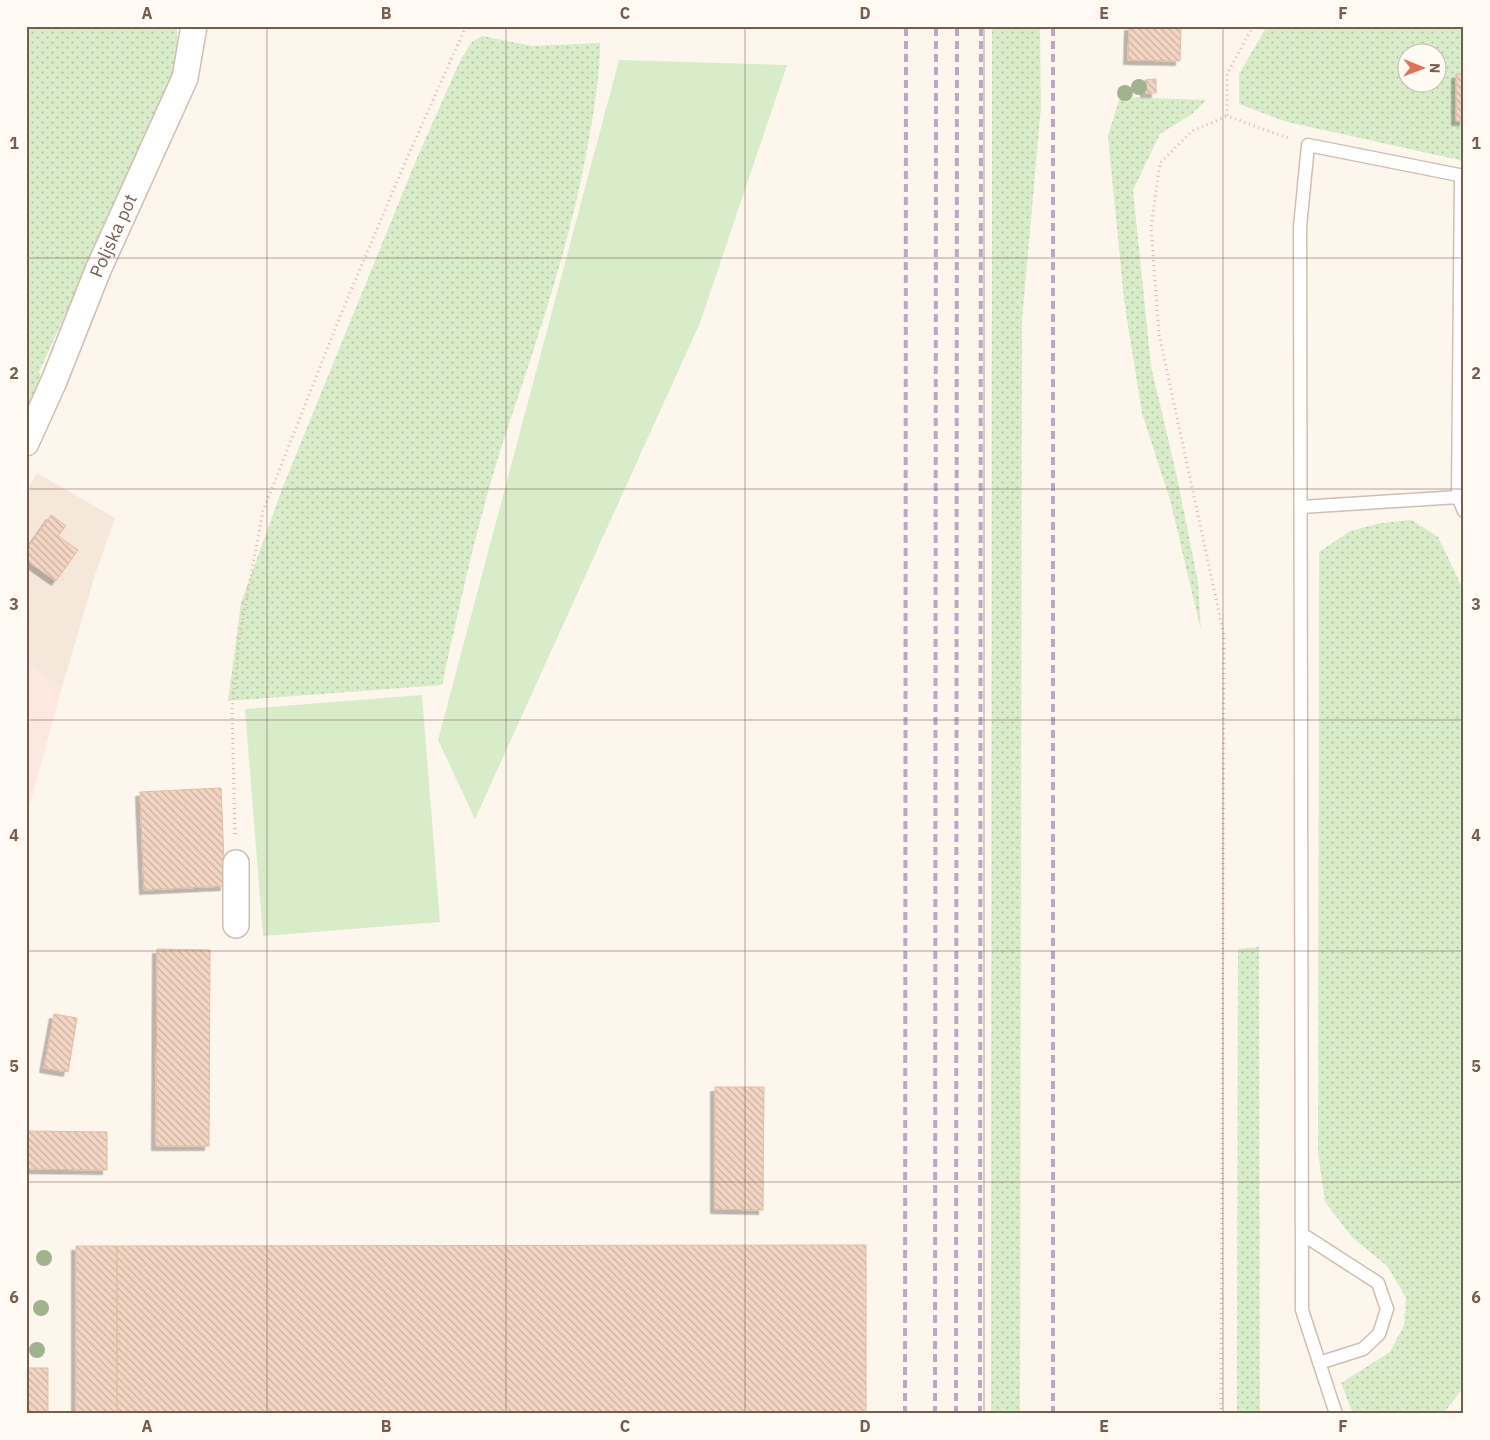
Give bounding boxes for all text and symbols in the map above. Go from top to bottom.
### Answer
text: A [142,3,153,23]
text: B [381,3,392,23]
text: C [620,3,630,23]
text: D [859,3,871,23]
text: E [1099,3,1109,23]
text: F [1338,3,1348,23]
north arrow [1398,42,1448,92]
text: N [1426,63,1444,73]
text: 1 [9,133,19,153]
text: 1 [1471,133,1481,153]
street label: Poljska pot [84,190,142,280]
text: 2 [9,363,19,383]
text: 2 [1471,363,1481,383]
text: 3 [9,594,19,614]
text: 3 [1471,594,1481,614]
text: 4 [9,825,19,845]
text: 4 [1471,825,1481,845]
text: 5 [9,1056,19,1076]
text: 5 [1471,1056,1481,1076]
text: 6 [9,1287,19,1307]
text: 6 [1471,1287,1481,1307]
text: A [142,1416,153,1436]
text: B [381,1416,392,1436]
text: C [620,1416,630,1436]
text: D [859,1416,871,1436]
text: E [1099,1416,1109,1436]
text: F [1338,1416,1348,1436]

